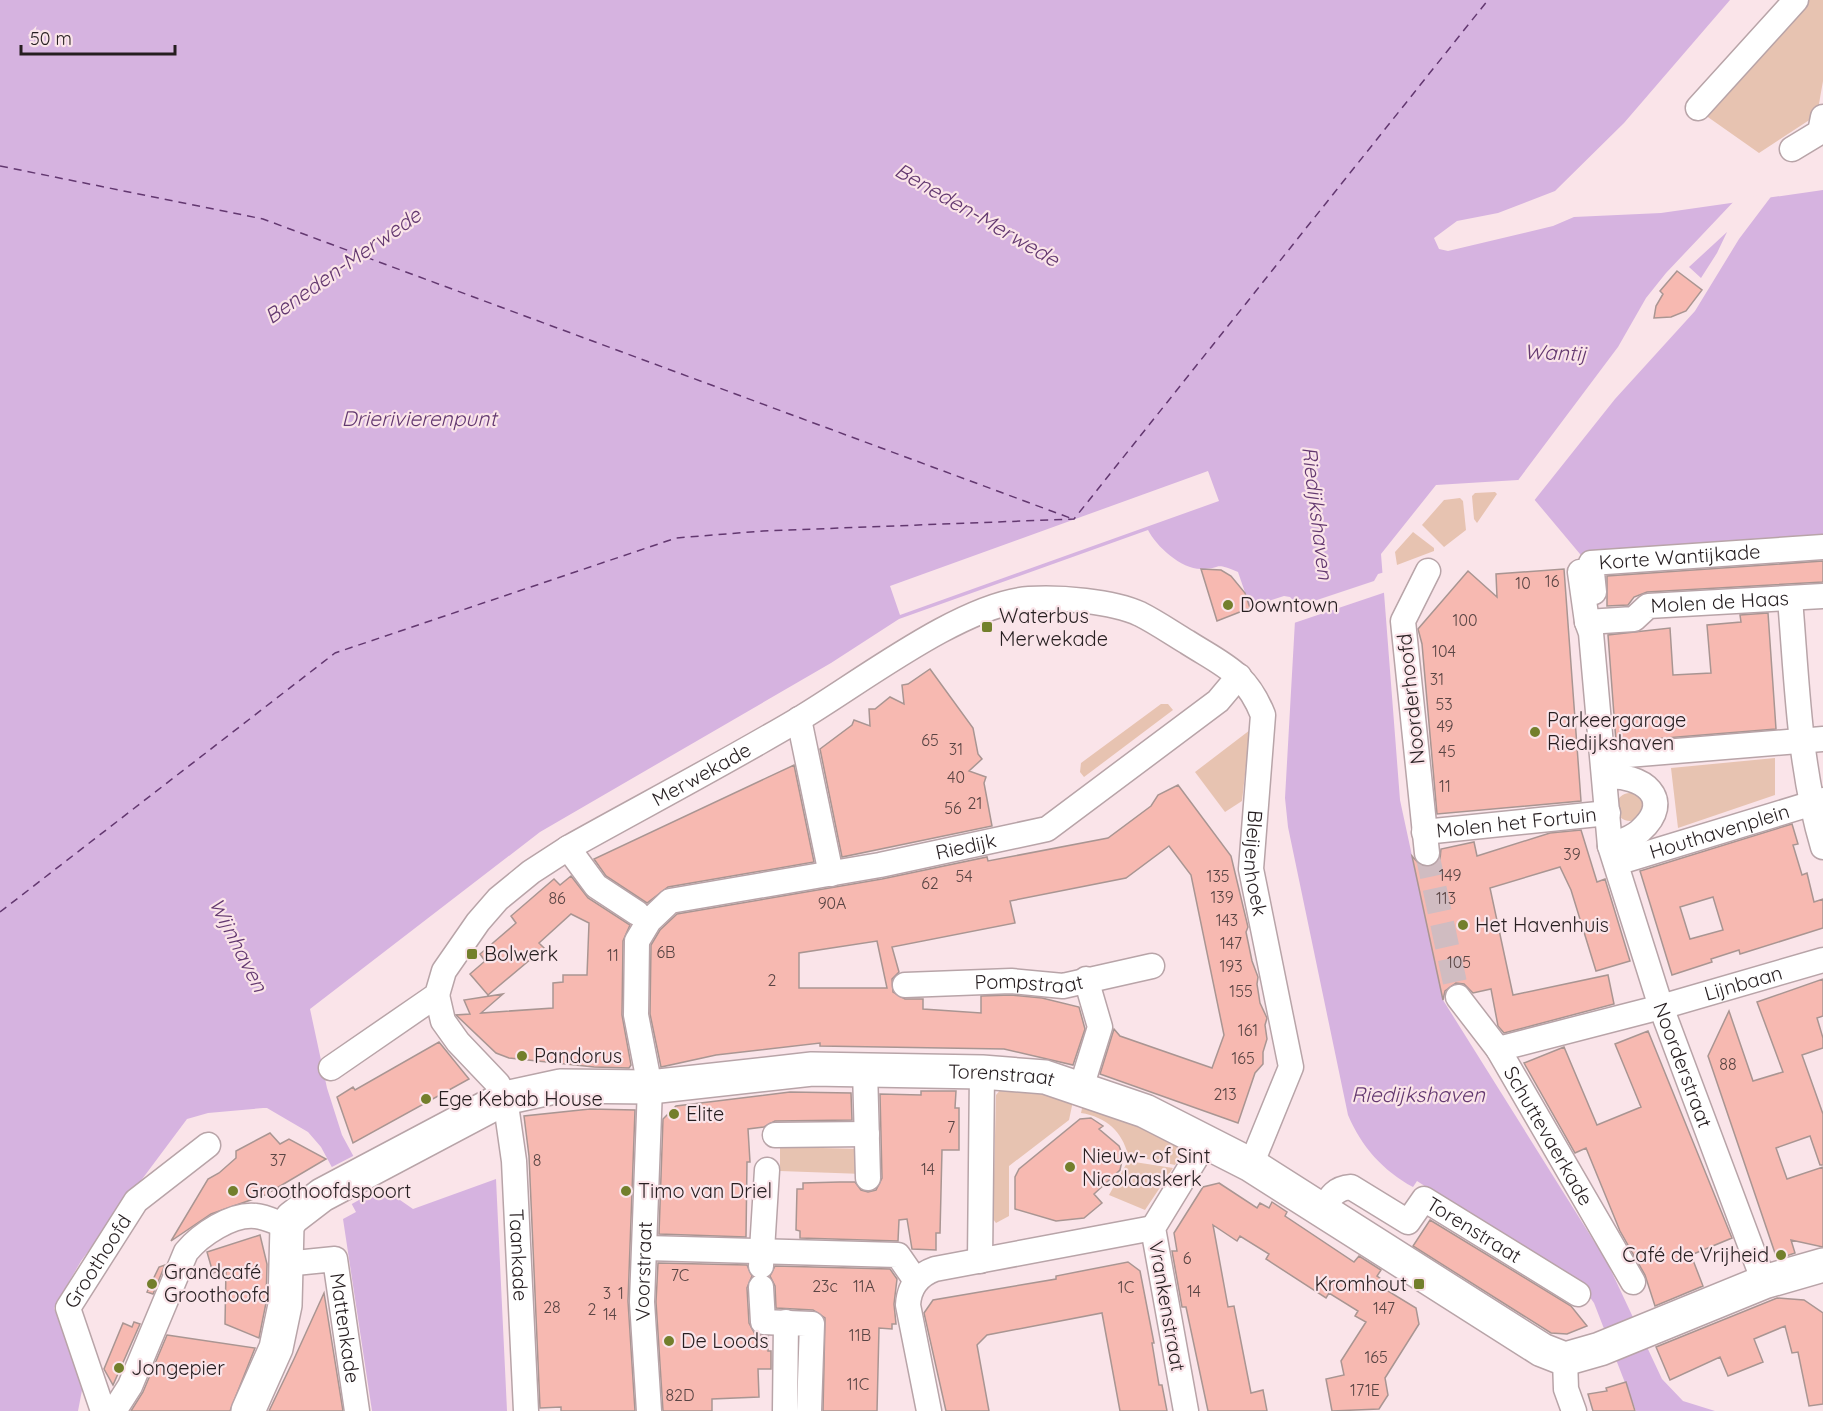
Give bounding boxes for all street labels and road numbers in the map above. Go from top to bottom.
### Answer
street label: Korte Wantijkade [1598,538,1761,574]
street label: Molen de Haas [1650,585,1790,618]
street label: Noorderhoofd [1391,633,1430,766]
street label: Merwekade [647,737,755,811]
street label: Houthavenplein [1646,798,1792,864]
street label: Molen het Fortuin [1435,801,1598,843]
street label: Bleijenhoek [1239,809,1273,918]
street label: Riedijk [933,827,999,865]
street label: Lijnbaan [1701,959,1785,1006]
street label: Pompstraat [974,968,1086,998]
street label: Noorderstraat [1648,999,1718,1131]
street label: Torenstraat [948,1058,1059,1092]
street label: Schuttevaerkade [1499,1061,1599,1210]
street label: Torenstraat [1422,1191,1526,1268]
street label: Taankade [504,1208,534,1302]
street label: Groothoofd [58,1210,136,1313]
street label: Voorstraat [629,1221,657,1322]
street label: Vrankenstraat [1144,1239,1191,1373]
street label: Mattenkade [325,1271,366,1385]

